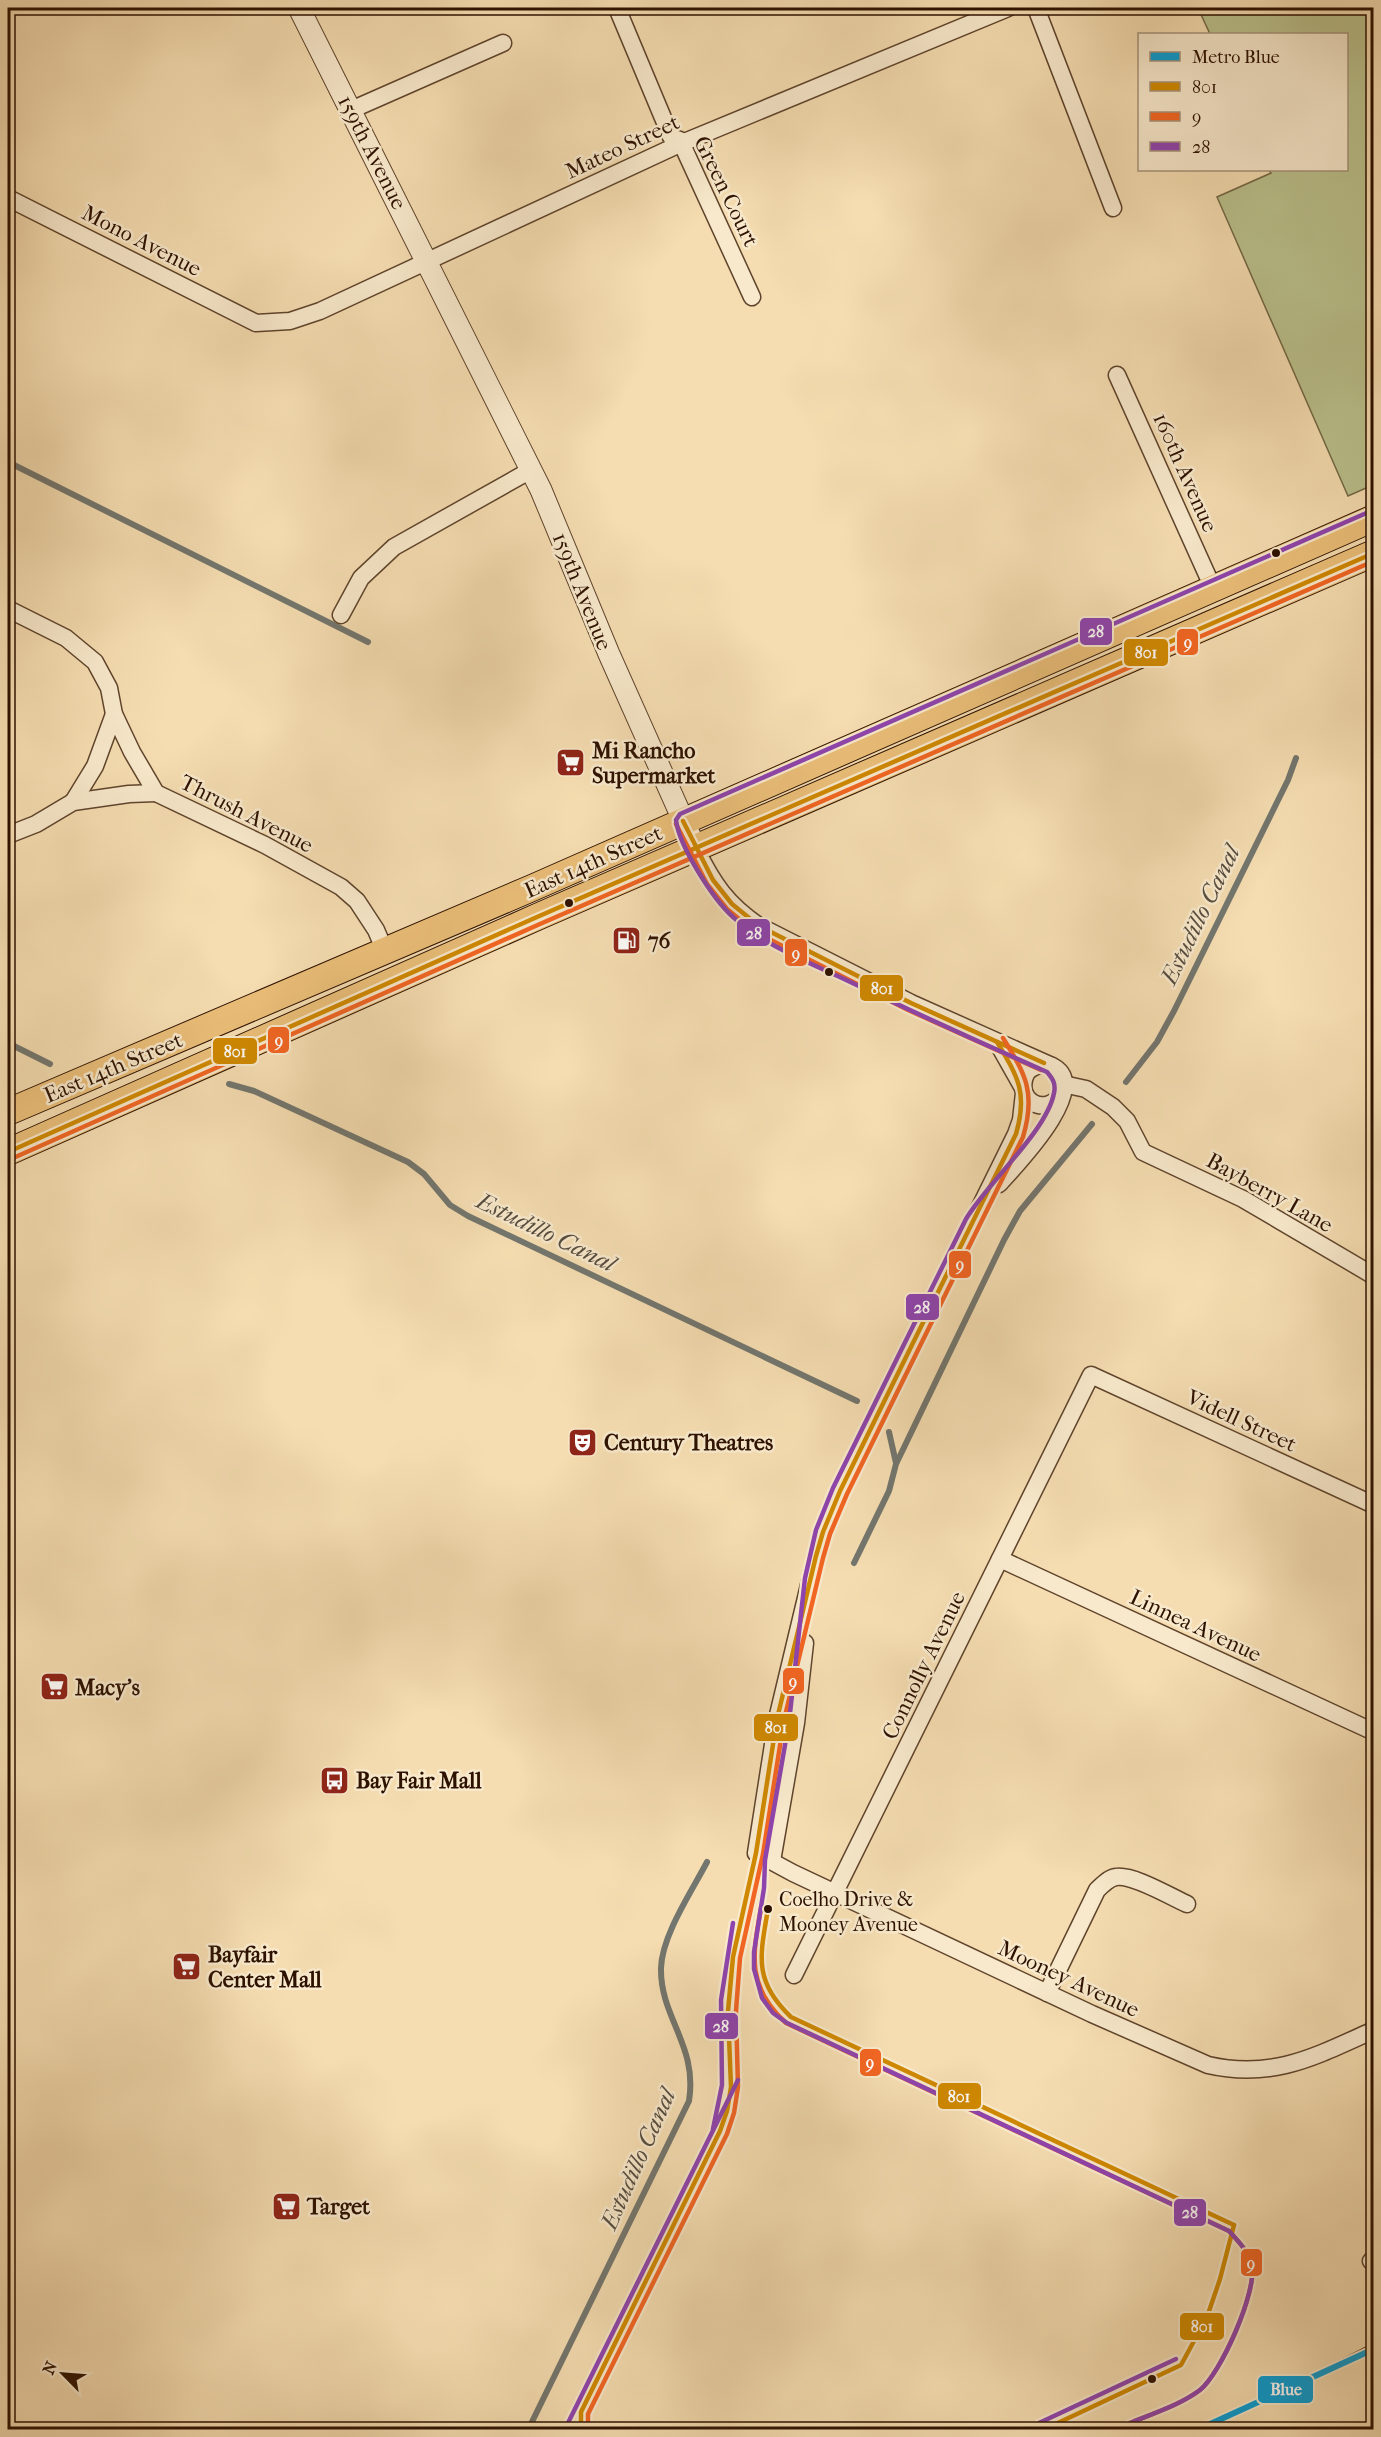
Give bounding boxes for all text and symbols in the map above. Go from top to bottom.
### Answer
legend [1138,33,1348,171]
text: Metro Blue [1192,47,1280,68]
text: 801 [1192,77,1217,98]
street label: 159th Avenue [332,91,412,214]
text: 9 [1192,107,1201,128]
street label: Mateo Street [561,109,684,185]
street label: Green Court [688,132,764,251]
text: 28 [1192,137,1210,158]
street label: Mono Avenue [78,200,206,282]
street label: 160th Avenue [1147,409,1223,536]
street label: 159th Avenue [547,529,618,654]
unlabelled marker [1270,547,1282,559]
line badge: 28 [1079,617,1113,646]
text: 28 [1088,622,1104,641]
line badge: 9 [1176,628,1199,656]
text: 9 [1183,633,1192,653]
line badge: 801 [1123,638,1169,667]
text: 801 [1135,643,1158,662]
place label: Mi Rancho Supermarket [591,738,716,789]
supermarket icon: Mi Rancho Supermarket [555,747,587,779]
street label: Thrush Avenue [176,769,317,859]
street label: East 14th Street [520,820,666,904]
water label: Estudillo Canal [1153,838,1247,991]
unlabelled marker [563,897,575,909]
line badge: 28 [736,918,771,947]
fuel station icon: 76 [611,924,643,956]
text: 28 [746,924,762,943]
place label: 76 [647,928,672,954]
line badge: 9 [784,938,808,967]
text: 9 [791,944,800,964]
unlabelled marker [823,966,835,978]
line badge: 801 [859,974,904,1002]
text: 801 [871,979,894,998]
line badge: 9 [267,1026,290,1054]
street label: East 14th Street [40,1027,187,1109]
text: 9 [274,1031,283,1051]
line badge: 801 [212,1037,258,1065]
text: 801 [224,1042,247,1061]
street label: Bayberry Lane [1202,1147,1337,1238]
water label: Estudillo Canal [470,1185,623,1279]
line badge: 9 [948,1250,972,1279]
text: 9 [955,1255,964,1275]
line badge: 28 [905,1293,940,1321]
text: 28 [914,1298,930,1317]
street label: Videll Street [1182,1384,1301,1458]
theatre icon: Century Theatres [567,1426,599,1458]
place label: Century Theatres [604,1430,773,1456]
street label: Linnea Avenue [1126,1584,1265,1668]
street label: Connolly Avenue [877,1587,971,1744]
line badge: 9 [782,1667,805,1695]
supermarket icon: Macy's [38,1671,70,1703]
text: 9 [788,1672,797,1692]
place label: Macy's [74,1675,140,1701]
line badge: 801 [753,1713,799,1742]
text: 801 [765,1718,788,1737]
bus stop icon: Bay Fair Mall [319,1764,351,1796]
place label: Bay Fair Mall [356,1768,482,1794]
place label: Coelho Drive & Mooney Avenue [779,1888,918,1936]
marker: Coelho Drive & Mooney Avenue [762,1903,774,1915]
street label: Mooney Avenue [994,1935,1143,2023]
place label: Bayfair Center Mall [208,1942,323,1993]
supermarket icon: Bayfair Center Mall [171,1951,203,1983]
line badge: 28 [704,2012,739,2040]
text: 28 [713,2017,729,2036]
line badge: 9 [859,2048,882,2077]
text: 9 [865,2053,874,2073]
water label: Estudillo Canal [594,2082,683,2235]
line badge: 801 [937,2082,982,2110]
text: 801 [948,2087,971,2106]
supermarket icon: Target [270,2190,302,2222]
place label: Target [306,2194,371,2220]
line badge: 28 [1173,2198,1207,2227]
text: 28 [1182,2203,1198,2222]
line badge: 9 [1240,2248,1263,2277]
text: 9 [1246,2254,1255,2274]
line badge: 801 [1179,2312,1225,2341]
text: 801 [1191,2317,1214,2336]
north arrow [33,2344,93,2404]
text: N [39,2358,61,2377]
unlabelled marker [1146,2373,1158,2385]
line badge: Blue [1257,2375,1314,2404]
text: Blue [1270,2380,1302,2399]

